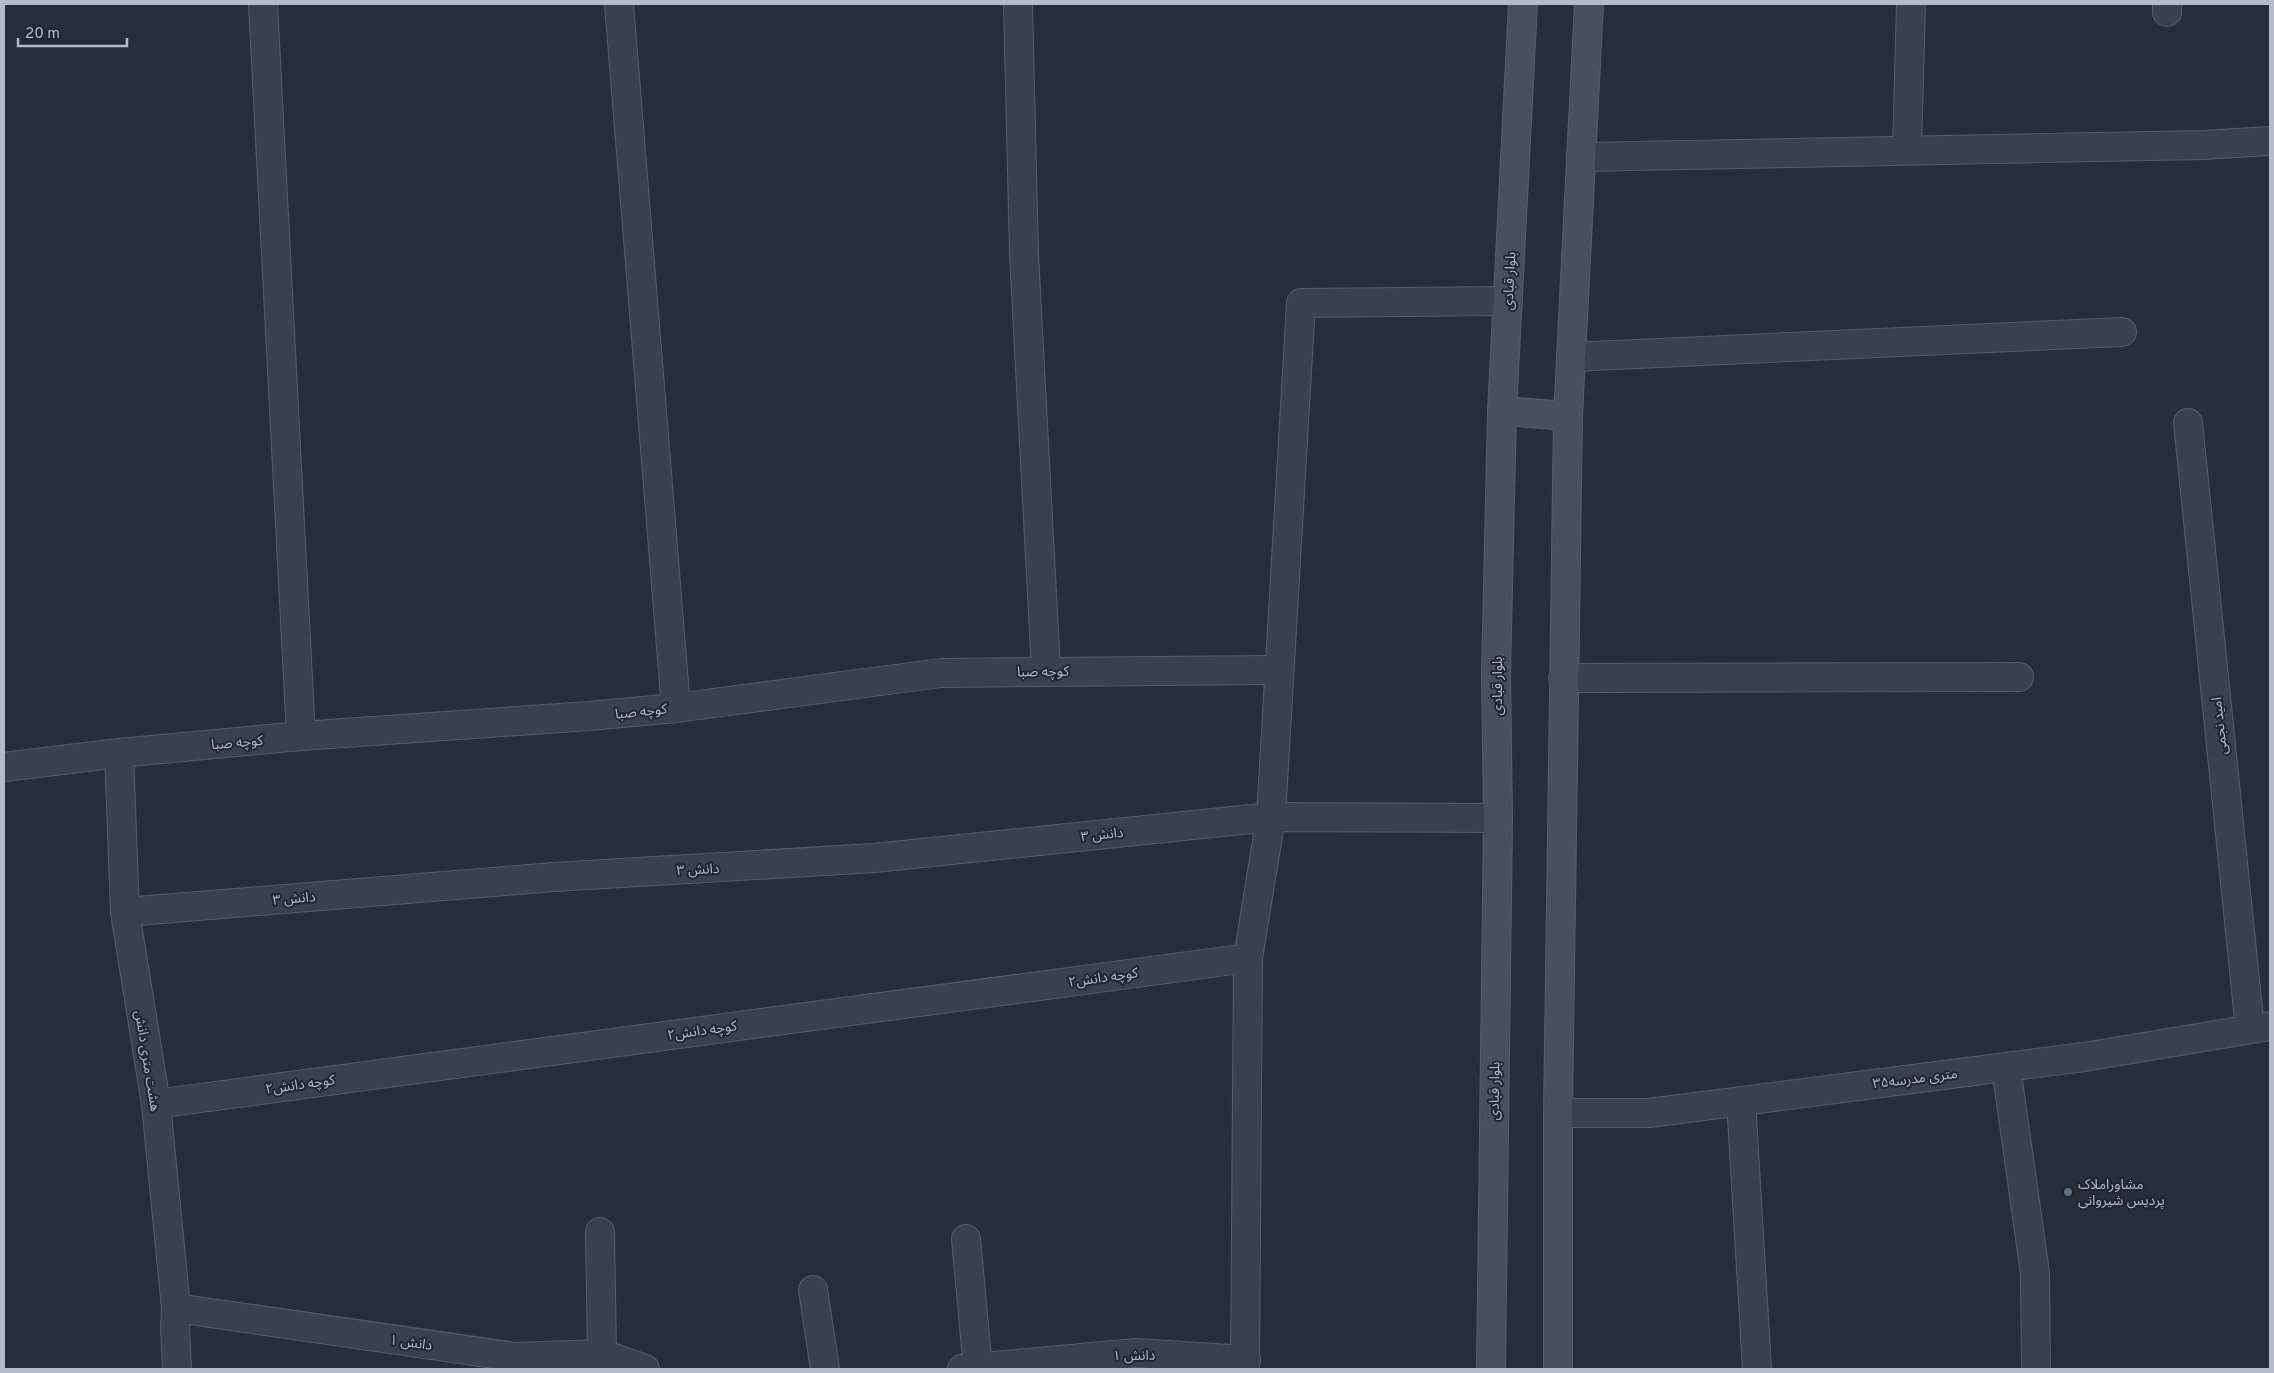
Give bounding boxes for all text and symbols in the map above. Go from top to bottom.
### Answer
scale bar [18,15,126,47]
text: 20 m [25,25,60,44]
street label: بلوار قبادی [1500,251,1521,311]
street label: بلوار قبادی [1490,656,1507,715]
street label: کوچه صبا [1017,664,1070,681]
street label: امید نجمی [2209,696,2232,755]
street label: کوچه صبا [614,701,668,724]
street label: کوچه صبا [210,733,264,754]
street label: دانش ۳ [1080,825,1125,846]
street label: دانش ۳ [676,861,720,880]
street label: دانش ۳ [272,889,317,910]
street label: کوچه دانش۲ [1067,965,1139,992]
street label: هشت متری دانش [130,1009,163,1113]
street label: کوچه دانش۲ [666,1018,738,1045]
street label: بلوار قبادی [1486,1061,1505,1121]
street label: ۳۵متری مدرسه [1872,1066,1959,1093]
street label: کوچه دانش۲ [264,1072,336,1099]
place label: مشاوراملاک پردیس شیروانی [2078,1177,2165,1210]
marker: مشاوراملاک پردیس شیروانی [2062,1186,2074,1198]
street label: دانش ۱ [388,1332,434,1355]
street label: دانش ۱ [1112,1348,1156,1365]

